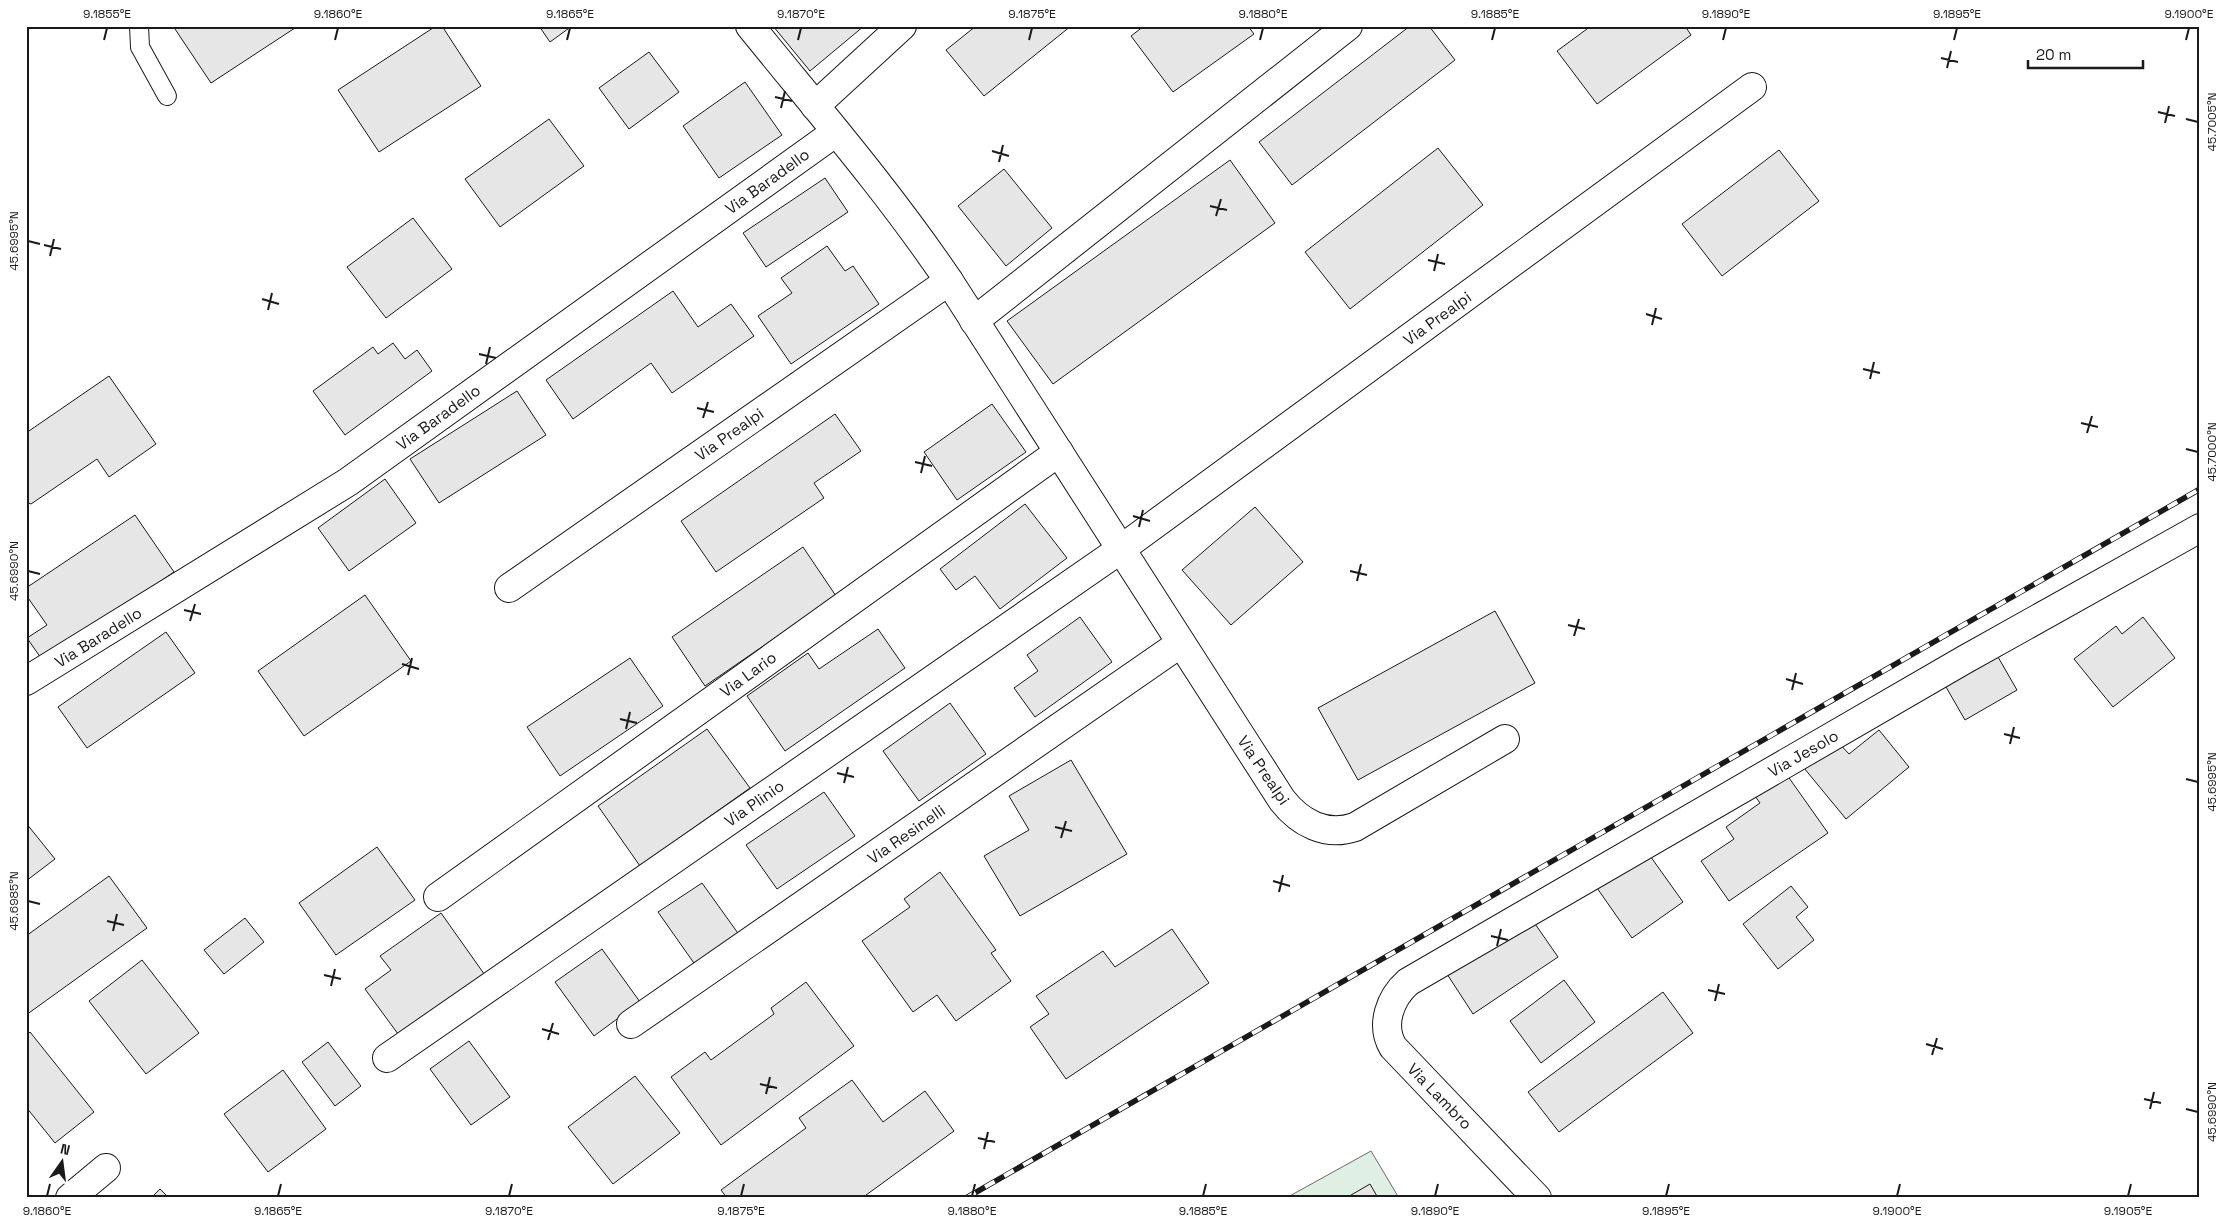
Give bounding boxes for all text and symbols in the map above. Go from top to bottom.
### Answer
text: 9.1855°E [83,6,131,22]
text: 9.1860°E [314,6,363,22]
text: 9.1865°E [546,6,594,22]
text: 9.1870°E [777,6,825,22]
text: 9.1875°E [1008,6,1056,22]
text: 9.1880°E [1239,6,1288,22]
text: 9.1885°E [1471,6,1519,22]
text: 9.1890°E [1702,6,1751,22]
text: 9.1895°E [1933,6,1981,22]
text: 9.1900°E [2165,6,2214,22]
scale bar [2028,38,2144,70]
text: 20 m [2036,45,2071,64]
text: 45.7005°N [2204,92,2220,152]
street label: Via Baradello [721,144,814,219]
text: 45.6995°N [6,211,22,271]
street label: Via Prealpi [1399,287,1476,350]
street label: Via Baradello [392,380,485,455]
street label: Via Prealpi [691,403,768,466]
text: 45.7000°N [2204,422,2220,482]
text: 45.6990°N [6,541,22,601]
street label: Via Baradello [51,602,146,673]
street label: Via Lario [716,647,781,702]
street label: Via Jesolo [1764,725,1842,782]
street label: Via Prealpi [1233,732,1294,809]
text: 45.6995°N [2204,752,2220,812]
street label: Via Plinio [720,775,788,832]
street label: Via Resinelli [863,800,949,869]
text: 45.6985°N [6,871,22,931]
street label: Via Lambro [1403,1059,1477,1134]
text: 45.6990°N [2204,1082,2220,1142]
north arrow [38,1136,88,1186]
text: N [58,1140,72,1159]
text: 9.1860°E [23,1203,72,1219]
text: 9.1865°E [254,1203,302,1219]
text: 9.1870°E [485,1203,533,1219]
text: 9.1875°E [717,1203,765,1219]
text: 9.1880°E [948,1203,997,1219]
text: 9.1885°E [1179,1203,1227,1219]
text: 9.1890°E [1411,1203,1460,1219]
text: 9.1895°E [1642,1203,1690,1219]
text: 9.1900°E [1873,1203,1922,1219]
text: 9.1905°E [2104,1203,2152,1219]

